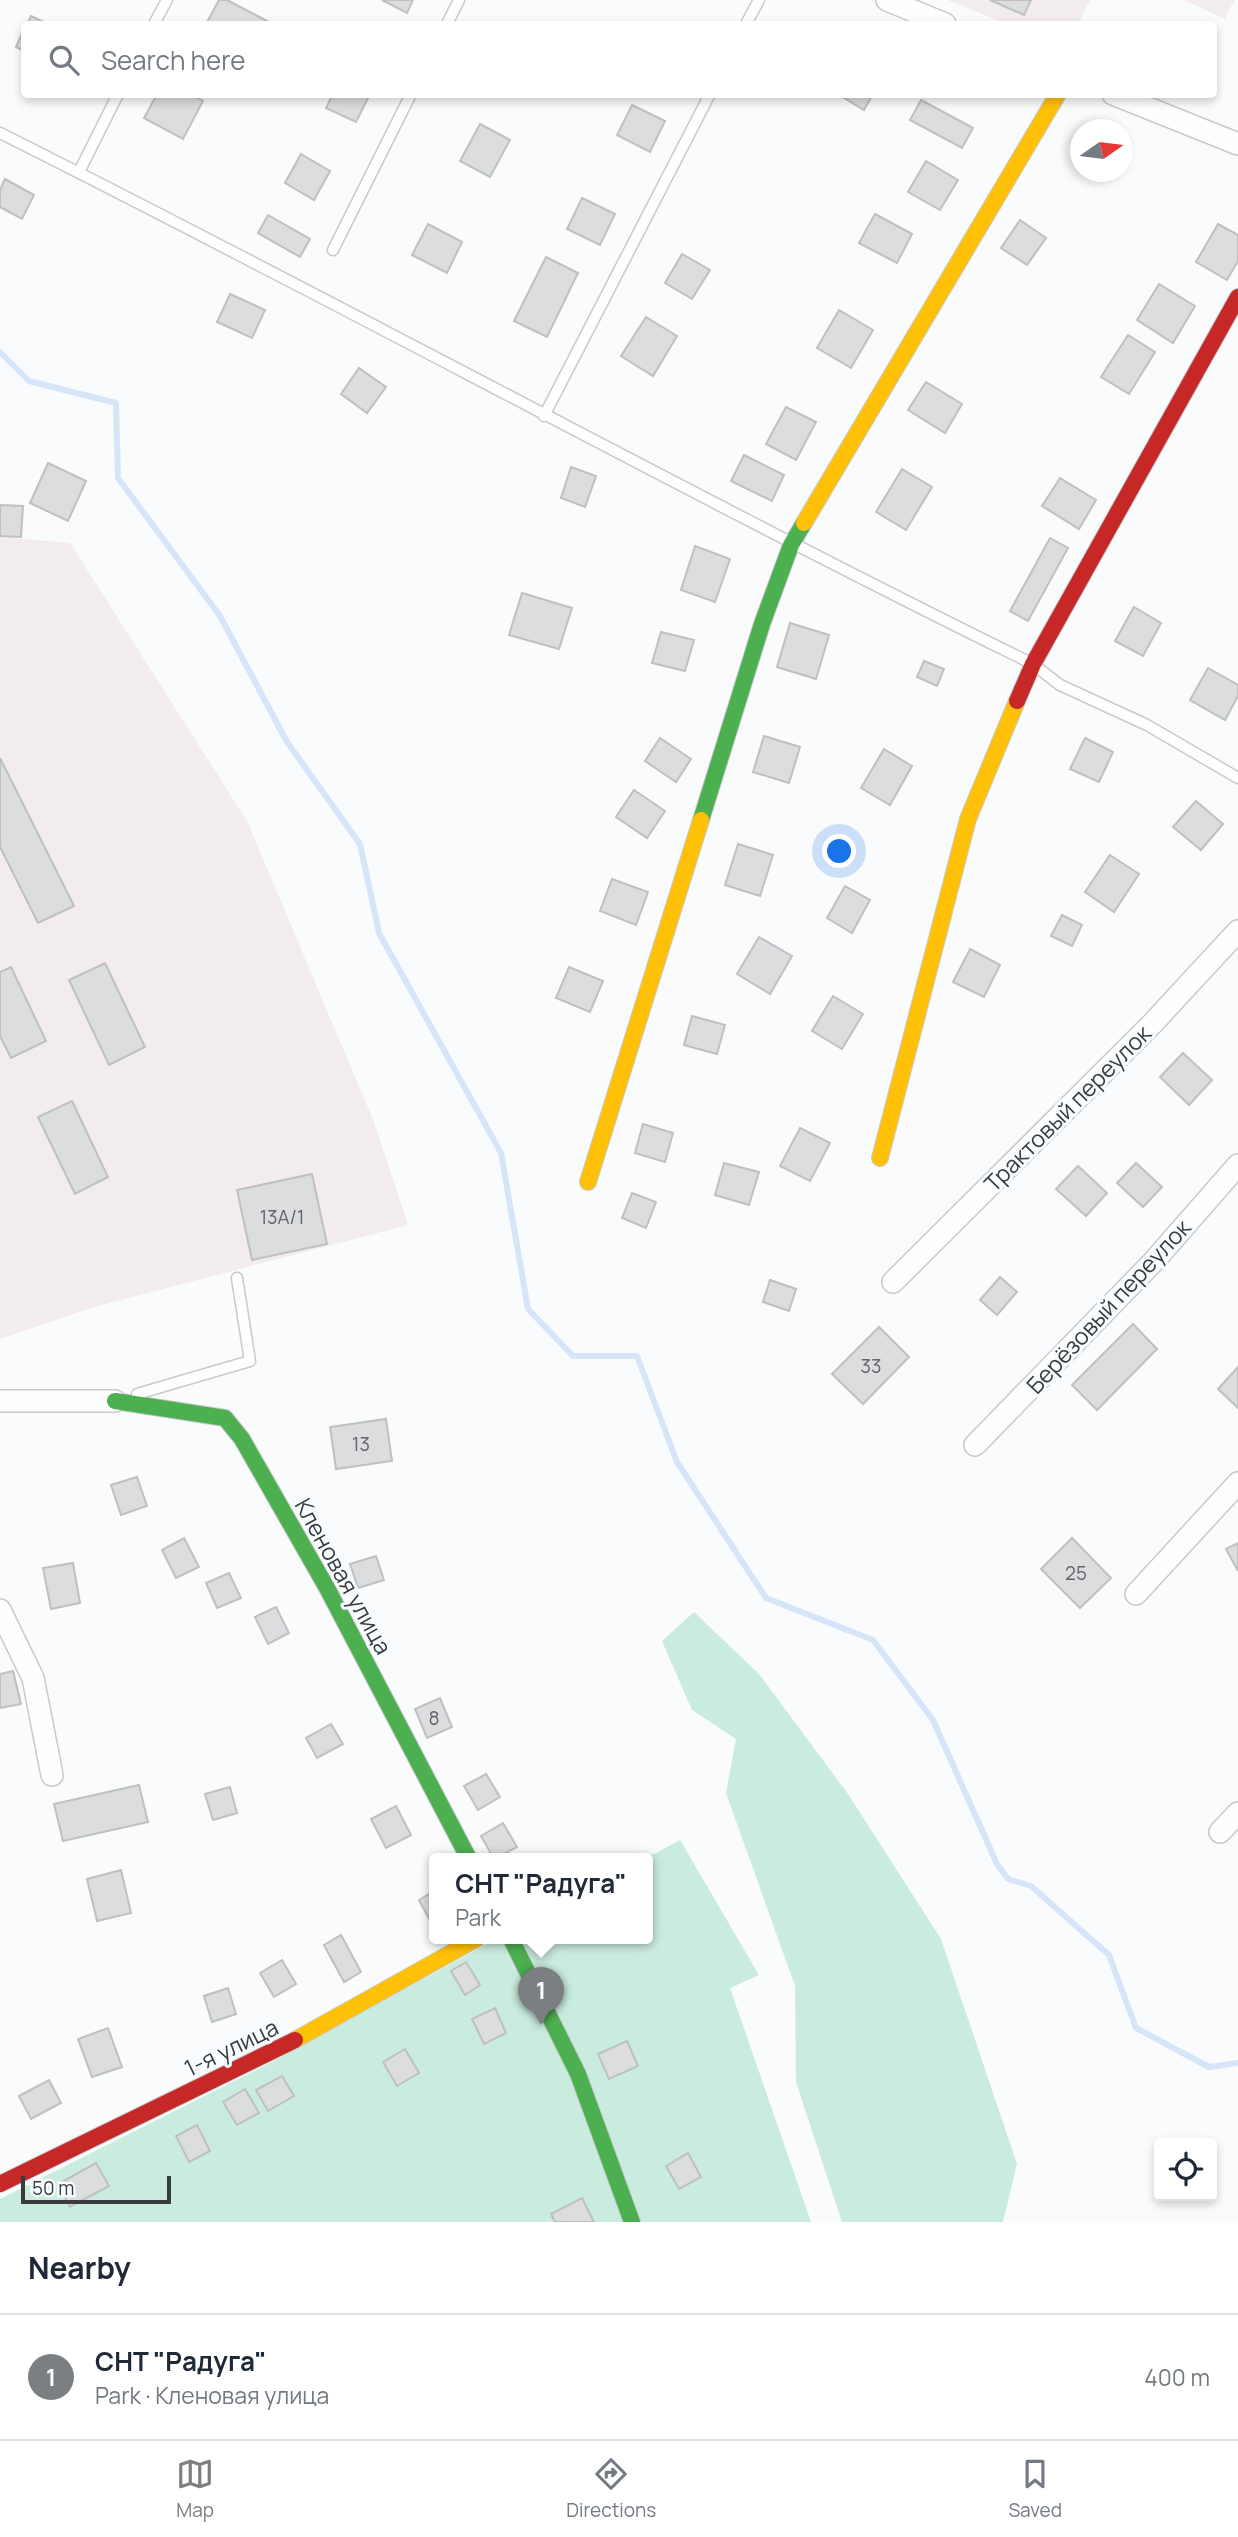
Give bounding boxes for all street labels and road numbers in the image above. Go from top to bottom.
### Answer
street label: Трактовый переулок [976,1017,1158,1199]
street label: Берёзовый переулок [1019,1211,1198,1400]
street label: Кленовая улица [288,1492,400,1660]
street label: 1-я улица [179,2010,283,2084]

